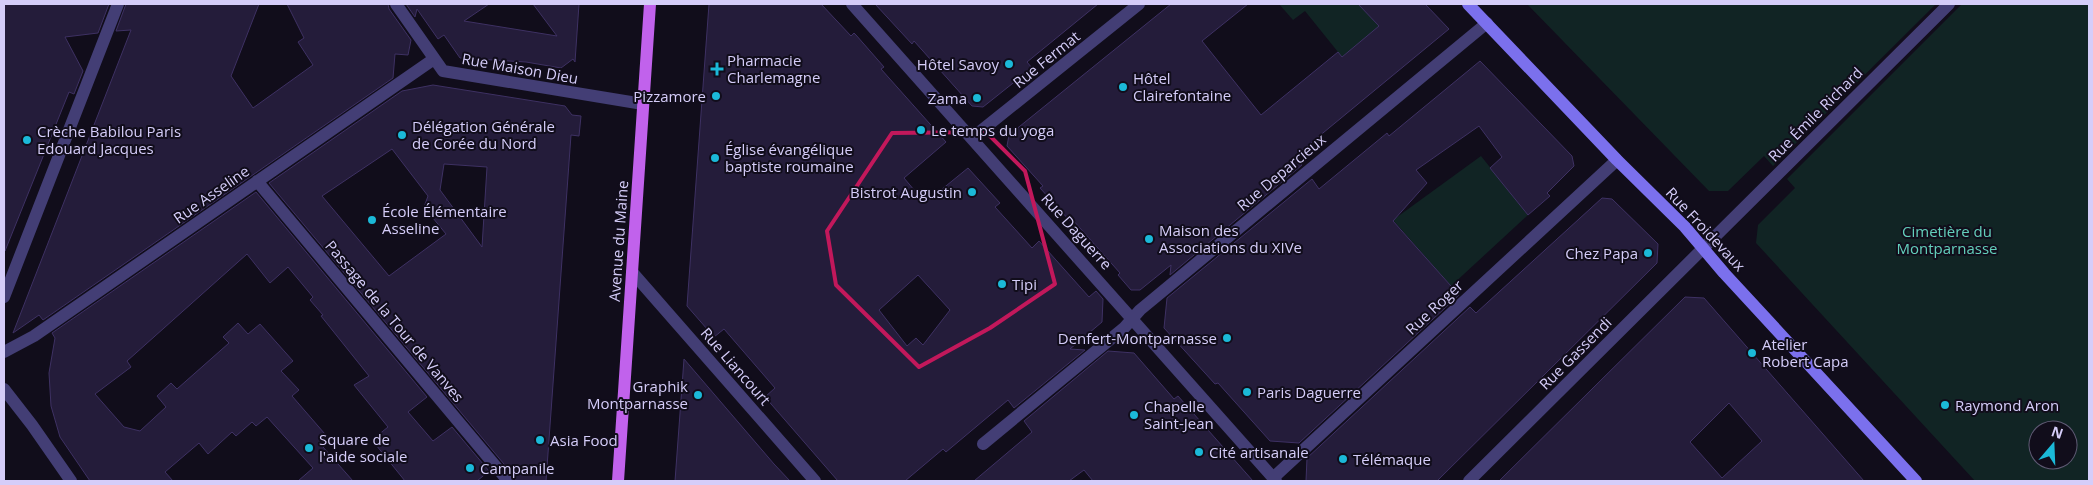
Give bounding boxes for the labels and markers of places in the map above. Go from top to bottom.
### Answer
place label: Pharmacie Charlemagne [727,50,820,87]
place label: Hôtel Savoy [917,54,999,74]
marker: Hôtel Savoy [1003,58,1015,70]
marker: Pharmacie Charlemagne [711,63,723,75]
place label: Hôtel Clairefontaine [1133,68,1231,105]
marker: Hôtel Clairefontaine [1117,81,1129,93]
place label: Pizzamore [633,86,706,106]
place label: Zama [928,88,967,108]
marker: Pizzamore [710,90,722,102]
marker: Zama [971,92,983,104]
place label: Délégation Générale de Corée du Nord [412,116,555,153]
place label: Le temps du yoga [931,120,1054,140]
place label: Crèche Babilou Paris Edouard Jacques [37,121,181,158]
marker: Le temps du yoga [915,124,927,136]
marker: Délégation Générale de Corée du Nord [396,129,408,141]
marker: Crèche Babilou Paris Edouard Jacques [21,134,33,146]
place label: Église évangélique baptiste roumaine [725,139,854,176]
marker: Église évangélique baptiste roumaine [709,152,721,164]
place label: Bistrot Augustin [850,182,962,202]
marker: Bistrot Augustin [966,186,978,198]
place label: École Élémentaire Asseline [382,201,507,238]
marker: École Élémentaire Asseline [366,214,378,226]
place label: Maison des Associations du XIVe [1159,220,1302,257]
marker: Maison des Associations du XIVe [1143,233,1155,245]
place label: Chez Papa [1565,243,1638,263]
marker: Chez Papa [1642,247,1654,259]
place label: Tipi [1012,274,1037,294]
marker: Tipi [996,278,1008,290]
place label: Denfert-Montparnasse [1058,328,1217,348]
marker: Denfert-Montparnasse [1221,332,1233,344]
place label: Atelier Robert Capa [1762,334,1849,371]
marker: Atelier Robert Capa [1746,347,1758,359]
place label: Graphik Montparnasse [587,376,688,413]
place label: Paris Daguerre [1257,382,1361,402]
marker: Paris Daguerre [1241,386,1253,398]
marker: Graphik Montparnasse [692,389,704,401]
place label: Raymond Aron [1955,395,2059,415]
place label: Chapelle Saint-Jean [1144,396,1214,433]
marker: Raymond Aron [1939,399,1951,411]
marker: Chapelle Saint-Jean [1128,409,1140,421]
place label: Square de l'aide sociale [319,429,407,466]
place label: Asia Food [550,430,618,450]
marker: Asia Food [534,434,546,446]
marker: Square de l'aide sociale [303,442,315,454]
place label: Cité artisanale [1209,442,1309,462]
marker: Cité artisanale [1193,446,1205,458]
place label: Télémaque [1353,449,1431,469]
marker: Télémaque [1337,453,1349,465]
place label: Campanile [480,458,554,478]
marker: Campanile [464,462,476,474]

